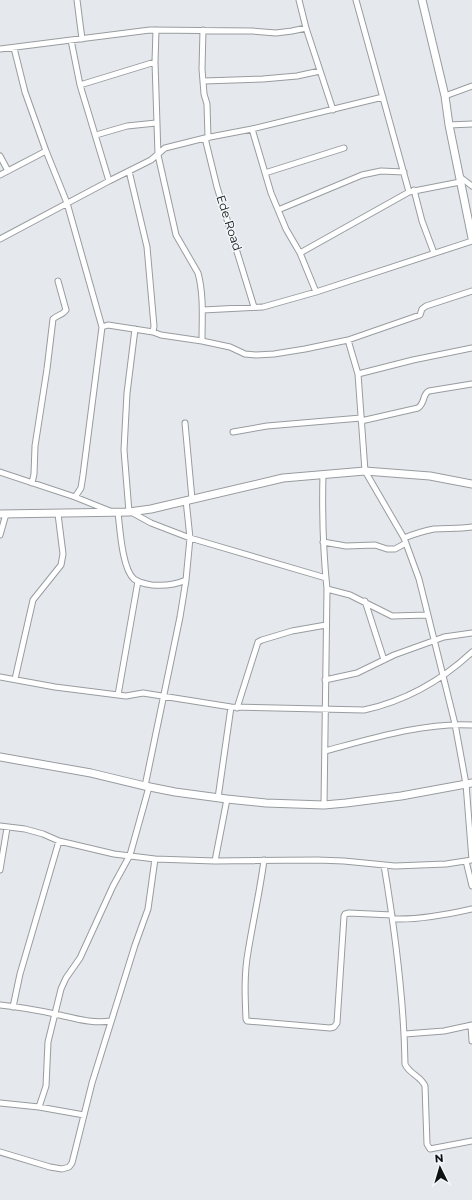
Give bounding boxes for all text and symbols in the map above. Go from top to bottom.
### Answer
street label: Ede Road [213,193,246,253]
north arrow [420,1148,460,1188]
text: N [434,1151,444,1165]

